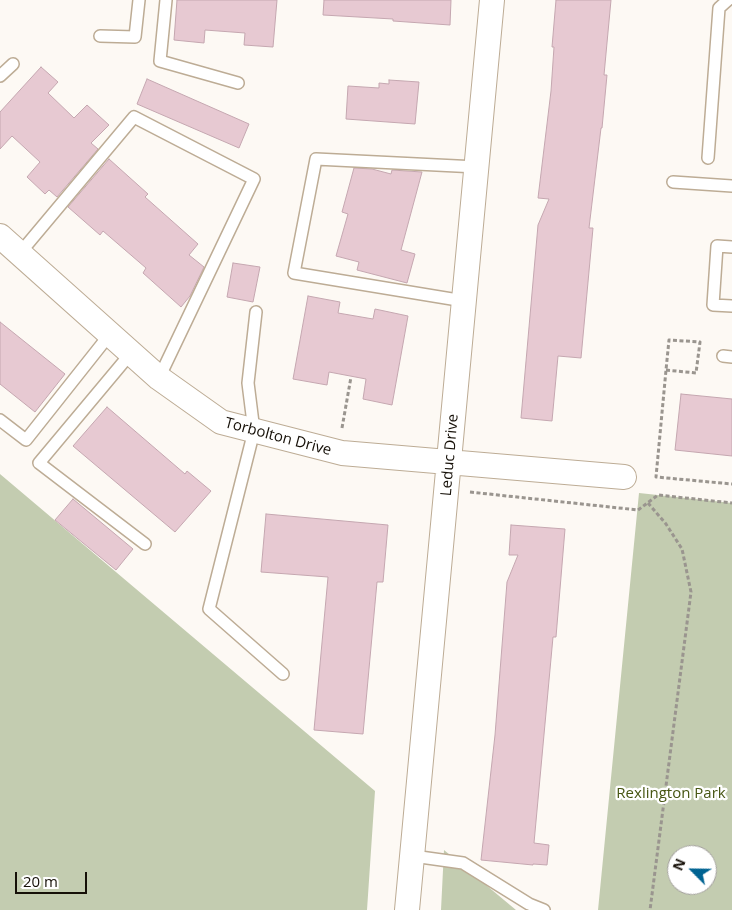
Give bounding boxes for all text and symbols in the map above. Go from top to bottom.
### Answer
street label: Leduc Drive [437,413,463,497]
street label: Torbolton Drive [223,414,333,460]
park label: Rexlington Park [616,785,726,803]
north arrow [667,845,717,895]
text: N [668,855,690,873]
scale bar [18,862,90,894]
text: 20 m [23,871,58,891]

